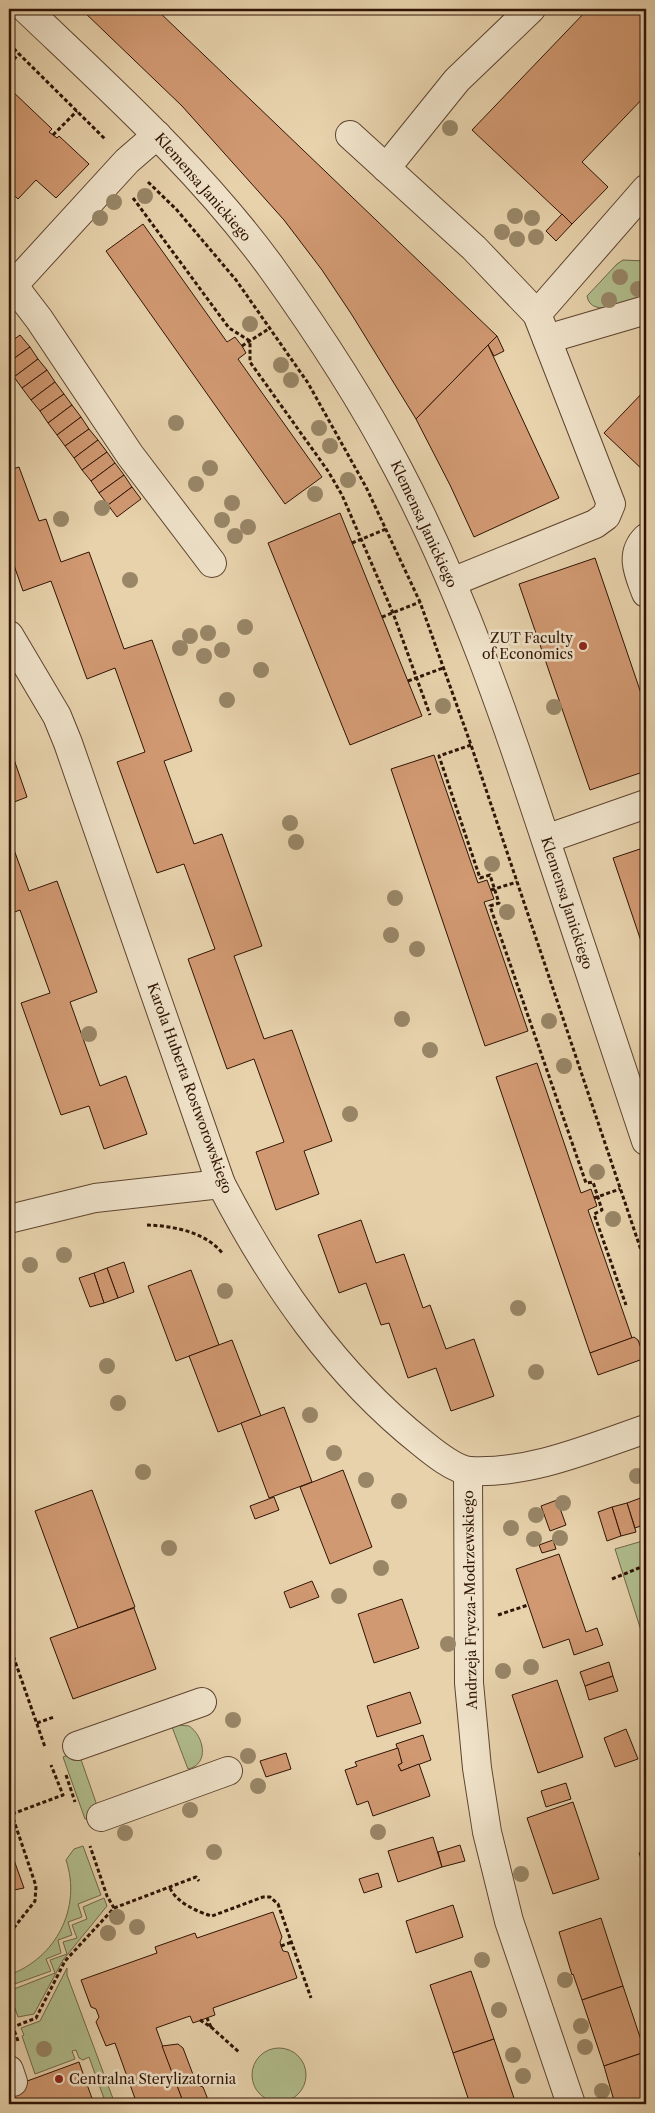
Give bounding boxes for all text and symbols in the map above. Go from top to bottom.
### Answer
street label: Klemensa Janickiego [151,129,255,245]
street label: Klemensa Janickiego [387,458,461,590]
place label: ZUT Faculty of Economics [482,629,573,663]
marker: ZUT Faculty of Economics [577,640,589,652]
street label: Klemensa Janickiego [537,834,597,972]
street label: Karola Huberta Rostworowskiego [143,980,237,1196]
street label: Andrzeja Frycza-Modrzewskiego [459,1490,481,1711]
place label: Centralna Sterylizatornia [69,2070,237,2088]
marker: Centralna Sterylizatornia [53,2073,65,2085]

